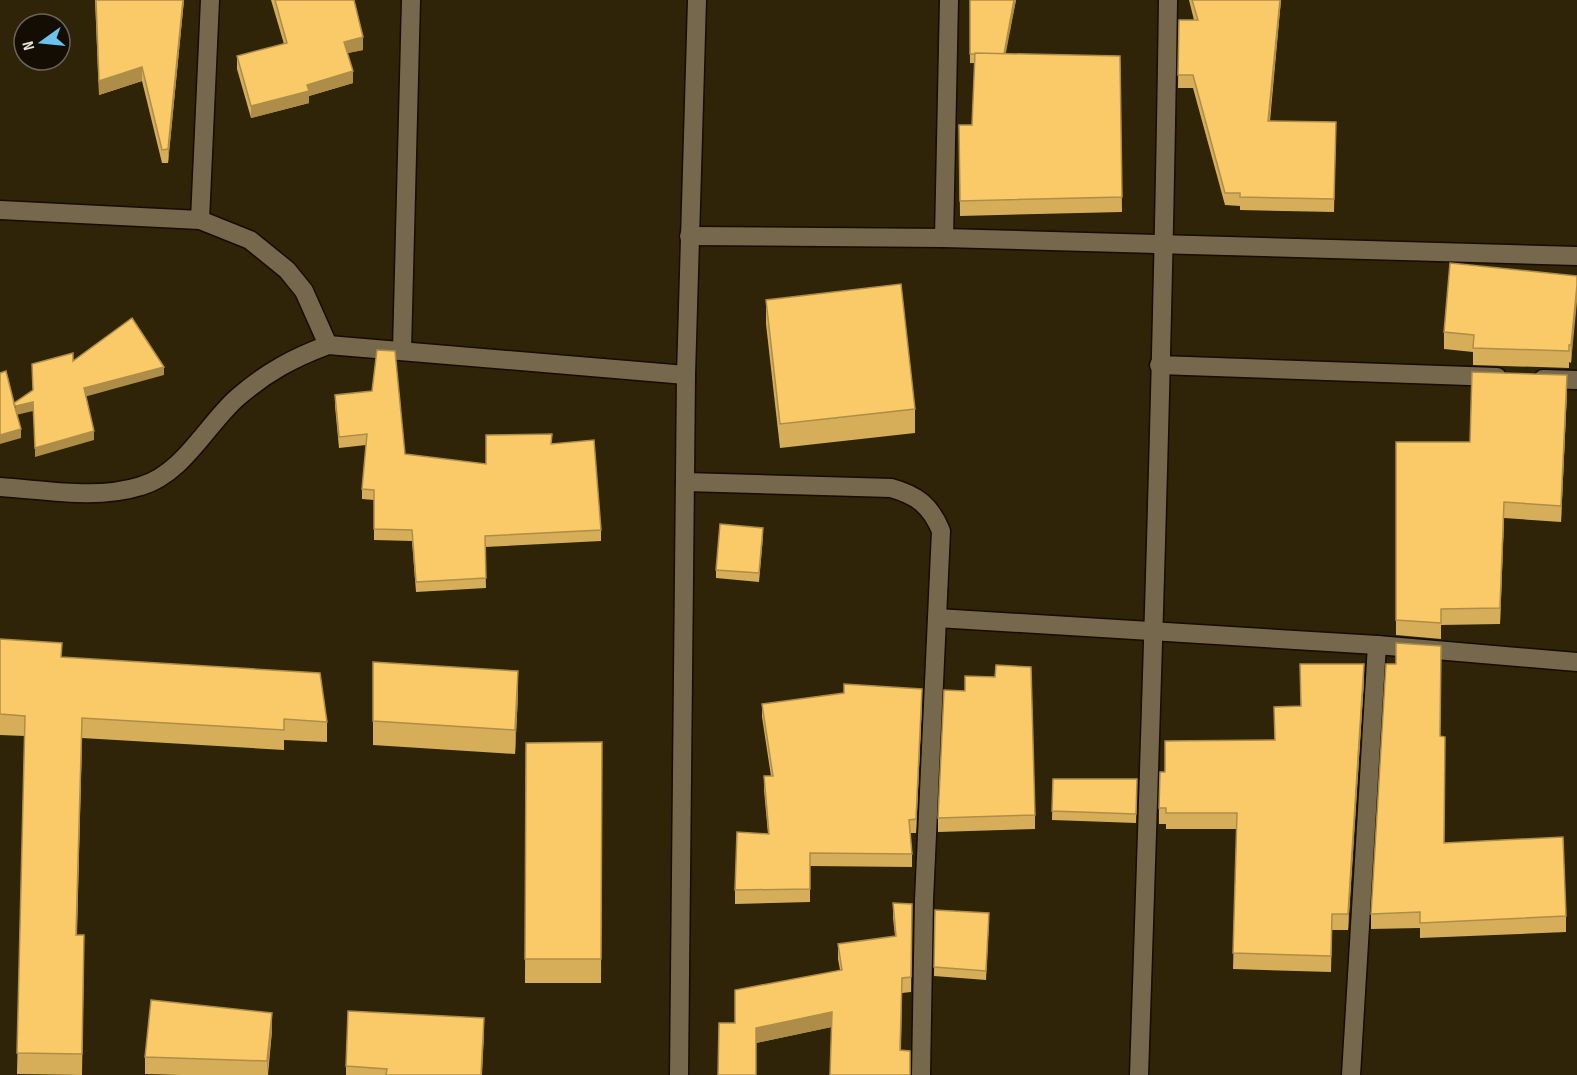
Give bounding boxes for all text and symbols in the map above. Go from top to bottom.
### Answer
north arrow [12,12,72,72]
text: N [19,39,39,52]

